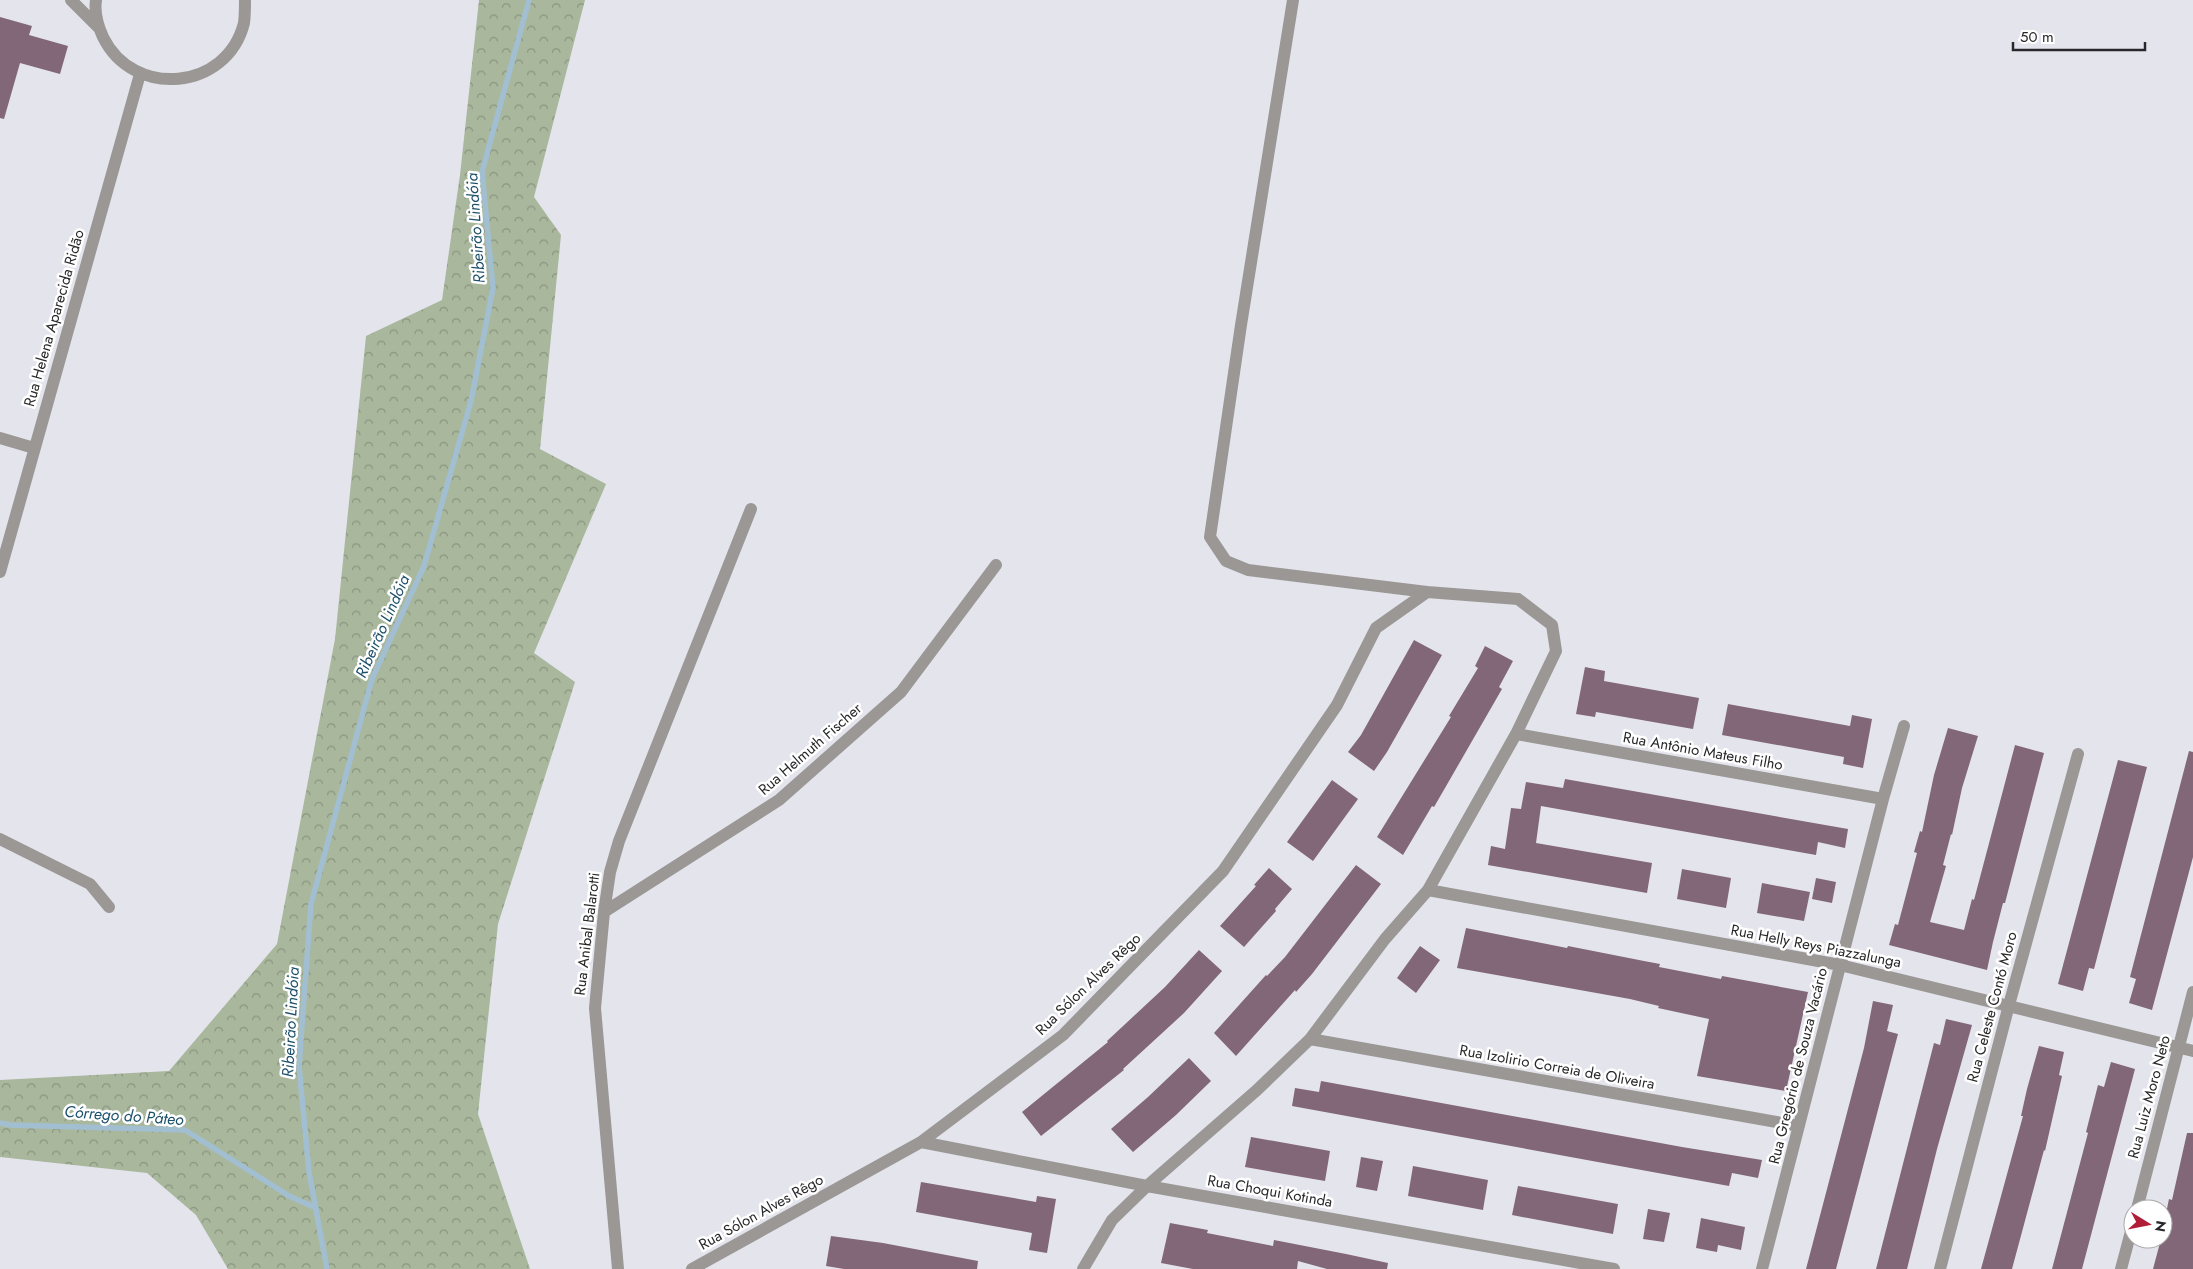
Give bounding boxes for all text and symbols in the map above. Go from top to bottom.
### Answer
scale bar [2013,20,2146,52]
text: 50 m [2020,26,2054,48]
water label: Ribeirão Lindóia [460,172,491,284]
street label: Rua Helena Aparecida Ridão [18,227,90,409]
water label: Ribeirão Lindóia [349,571,415,681]
street label: Rua Helmuth Fischer [753,697,867,800]
street label: Rua Antônio Mateus Filho [1621,726,1785,776]
street label: Rua Anibal Balarotti [569,871,605,997]
street label: Rua Helly Reys Piazzalunga [1729,919,1903,973]
street label: Rua Sólon Alves Rêgo [1030,928,1146,1040]
street label: Rua Celeste Contó Moro [1961,929,2023,1085]
street label: Rua Gregório de Souza Vacário [1763,965,1833,1167]
water label: Ribeirão Lindóia [276,966,305,1078]
street label: Rua Luiz Moro Neto [2122,1033,2176,1161]
street label: Rua Izolirio Correia de Oliveira [1458,1039,1656,1095]
water label: Córrego do Páteo [64,1100,185,1131]
street label: Rua Sólon Alves Rêgo [695,1169,827,1255]
street label: Rua Choqui Kotinda [1206,1169,1334,1213]
north arrow [2123,1199,2173,1249]
text: N [2150,1219,2172,1233]

